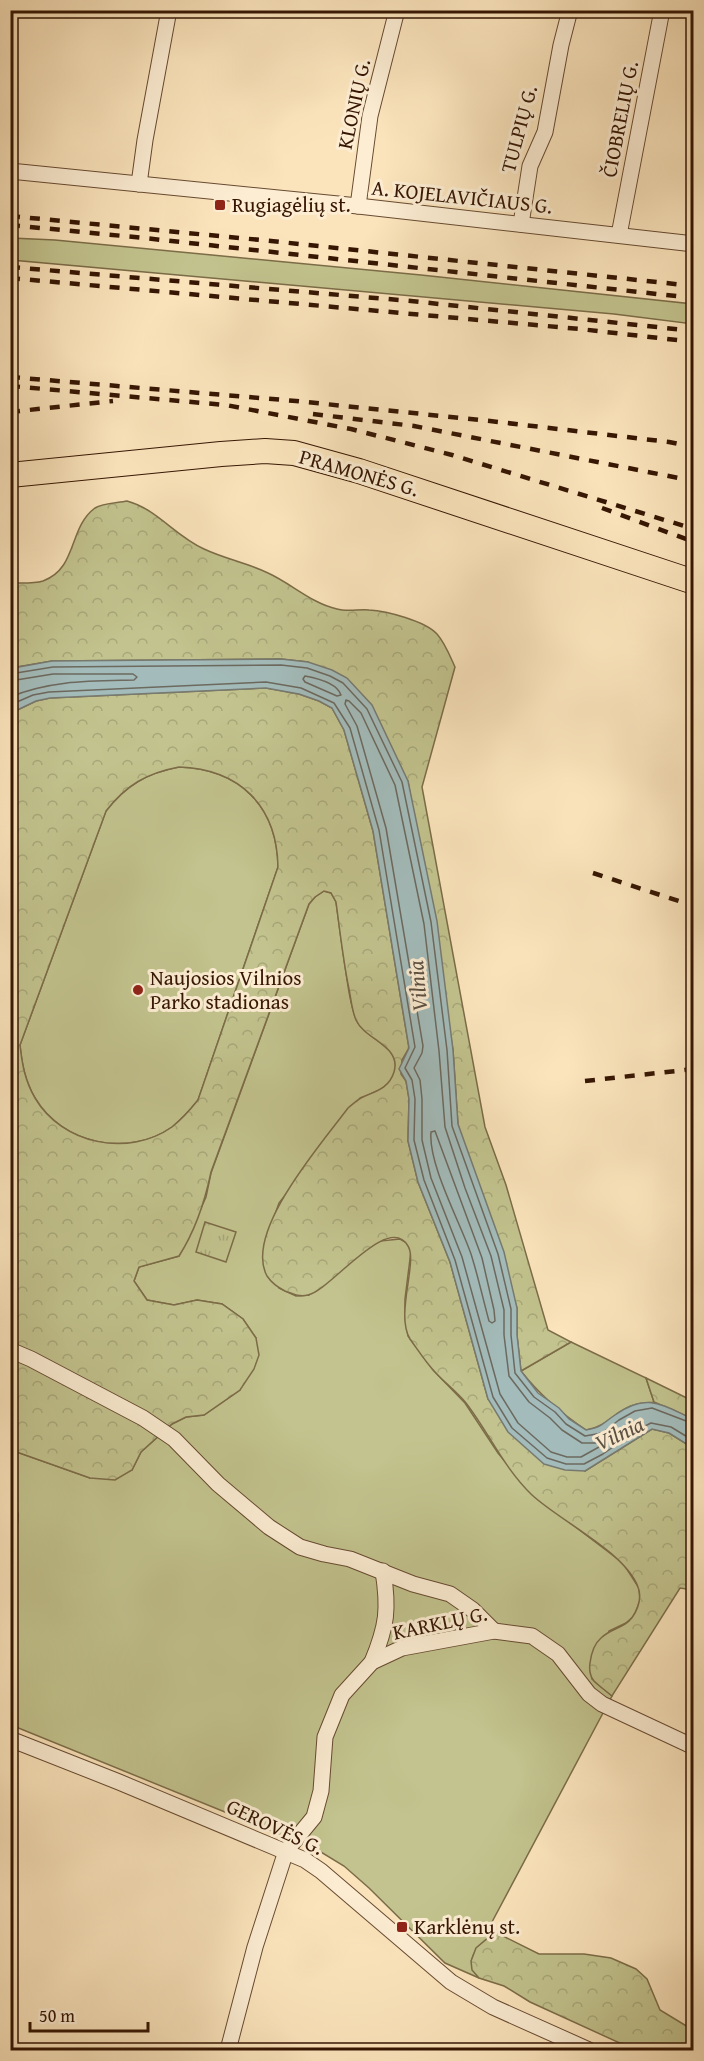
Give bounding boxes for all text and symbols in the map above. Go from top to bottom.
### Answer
street label: KLONIŲ G. [329,56,378,152]
street label: ČIOBRELIŲ G. [593,58,646,180]
street label: TULPIŲ G. [492,82,545,176]
street label: A. KOJELAVIČIAUS G. [370,172,554,221]
place label: Rugiagėlių st. [232,189,351,220]
marker: Rugiagėlių st. [213,198,227,212]
street label: PRAMONĖS G. [296,441,422,504]
water label: Vilnia [399,959,435,1013]
place label: Naujosios Vilnios Parko stadionas [150,962,302,1017]
marker: Naujosios Vilnios Parko stadionas [131,983,145,997]
water label: Vilnia [589,1408,649,1458]
street label: KARKLŲ G. [390,1597,490,1648]
street label: GEROVĖS G. [222,1791,329,1863]
place label: Karklėnų st. [414,1911,520,1942]
marker: Karklėnų st. [395,1920,409,1934]
scale bar [30,1995,148,2033]
text: 50 m [39,2002,75,2029]

